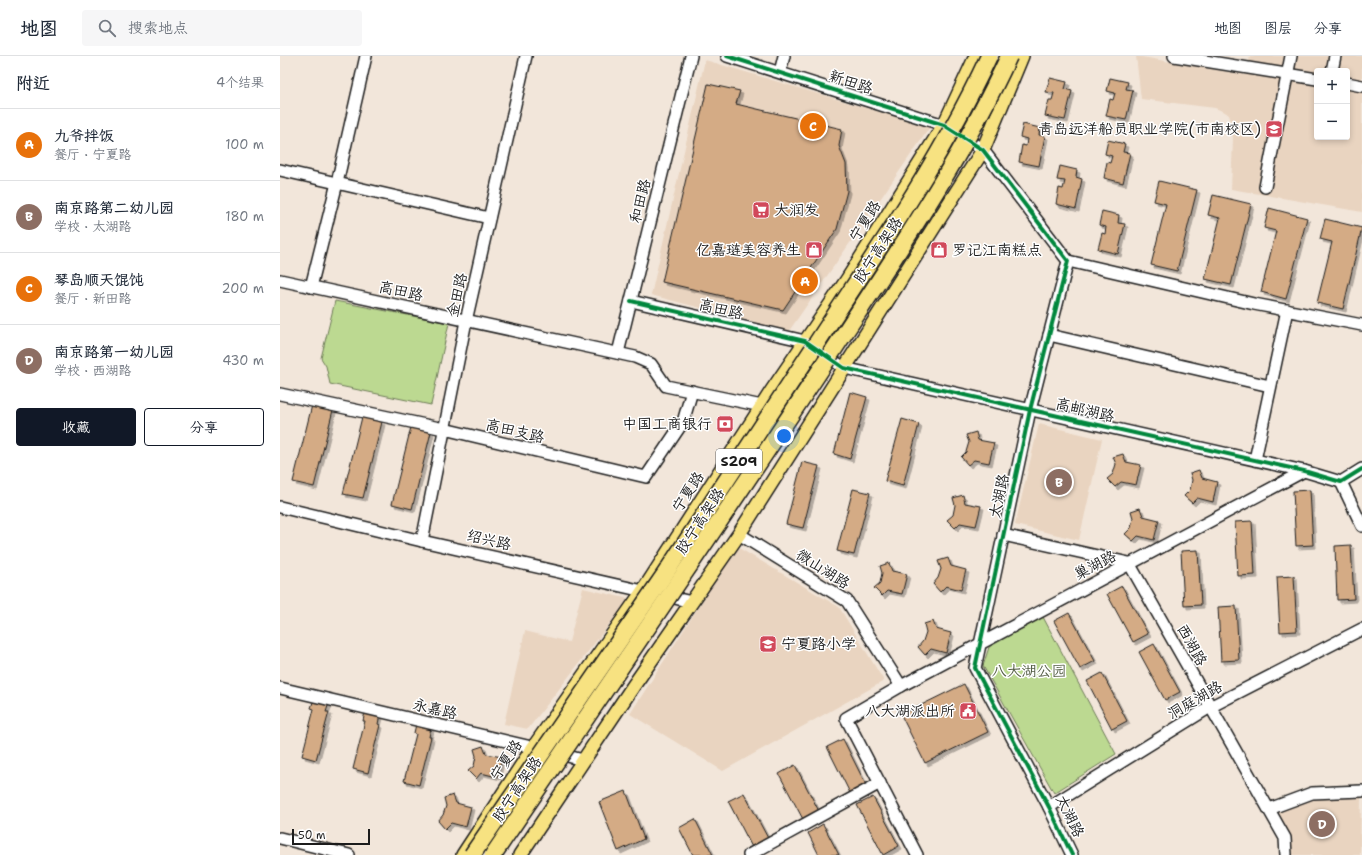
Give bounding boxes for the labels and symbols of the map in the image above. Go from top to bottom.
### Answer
street label: 新田路 [827,66,875,98]
pin: C [800,111,826,141]
place label: 青岛远洋船员职业学院(市南校区) [1038,119,1261,139]
school or university icon: 青岛远洋船员职业学院(市南校区) [1264,119,1284,139]
street label: 和田路 [625,177,655,225]
street label: 宁夏路 [845,197,885,245]
supermarket icon: 大润发 [751,200,771,220]
place label: 大润发 [774,200,819,220]
street label: 胶宁高架路 [849,213,907,287]
place label: 亿嘉琏美容养生 [696,240,801,260]
shop icon: 亿嘉琏美容养生 [804,240,824,260]
shop icon: 罗记江南糕点 [929,240,949,260]
place label: 罗记江南糕点 [952,240,1042,260]
pin: A [792,266,818,296]
street label: 金田路 [442,271,472,319]
street label: 高田路 [377,277,425,305]
street label: 高田路 [697,294,745,324]
street label: 高邮湖路 [1054,394,1116,426]
place label: 中国工商银行 [622,414,712,434]
bank icon: 中国工商银行 [715,414,735,434]
street label: 高田支路 [484,415,546,447]
your location [774,426,794,446]
road number: S209 [716,449,762,473]
pin: B [1046,467,1072,497]
street label: 宁夏路 [667,468,709,516]
street label: 太湖路 [985,472,1013,520]
street label: 胶宁高架路 [671,484,729,558]
street label: 绍兴路 [465,525,513,555]
street label: 微山湖路 [792,545,854,593]
street label: 巢湖路 [1070,546,1120,584]
street label: 西湖路 [1172,620,1212,670]
school or university icon: 宁夏路小学 [758,634,778,654]
place label: 宁夏路小学 [781,634,856,654]
park label: 八大湖公园 [991,661,1067,681]
street label: 洞庭湖路 [1164,676,1226,724]
street label: 永嘉路 [411,694,459,724]
place label: 八大湖派出所 [865,701,955,721]
public building icon: 八大湖派出所 [958,701,978,721]
street label: 宁夏路 [485,736,527,784]
street label: 胶宁高架路 [488,752,546,826]
street label: 太湖路 [1051,791,1089,841]
pin: D [1309,809,1335,839]
scale bar [292,827,370,846]

